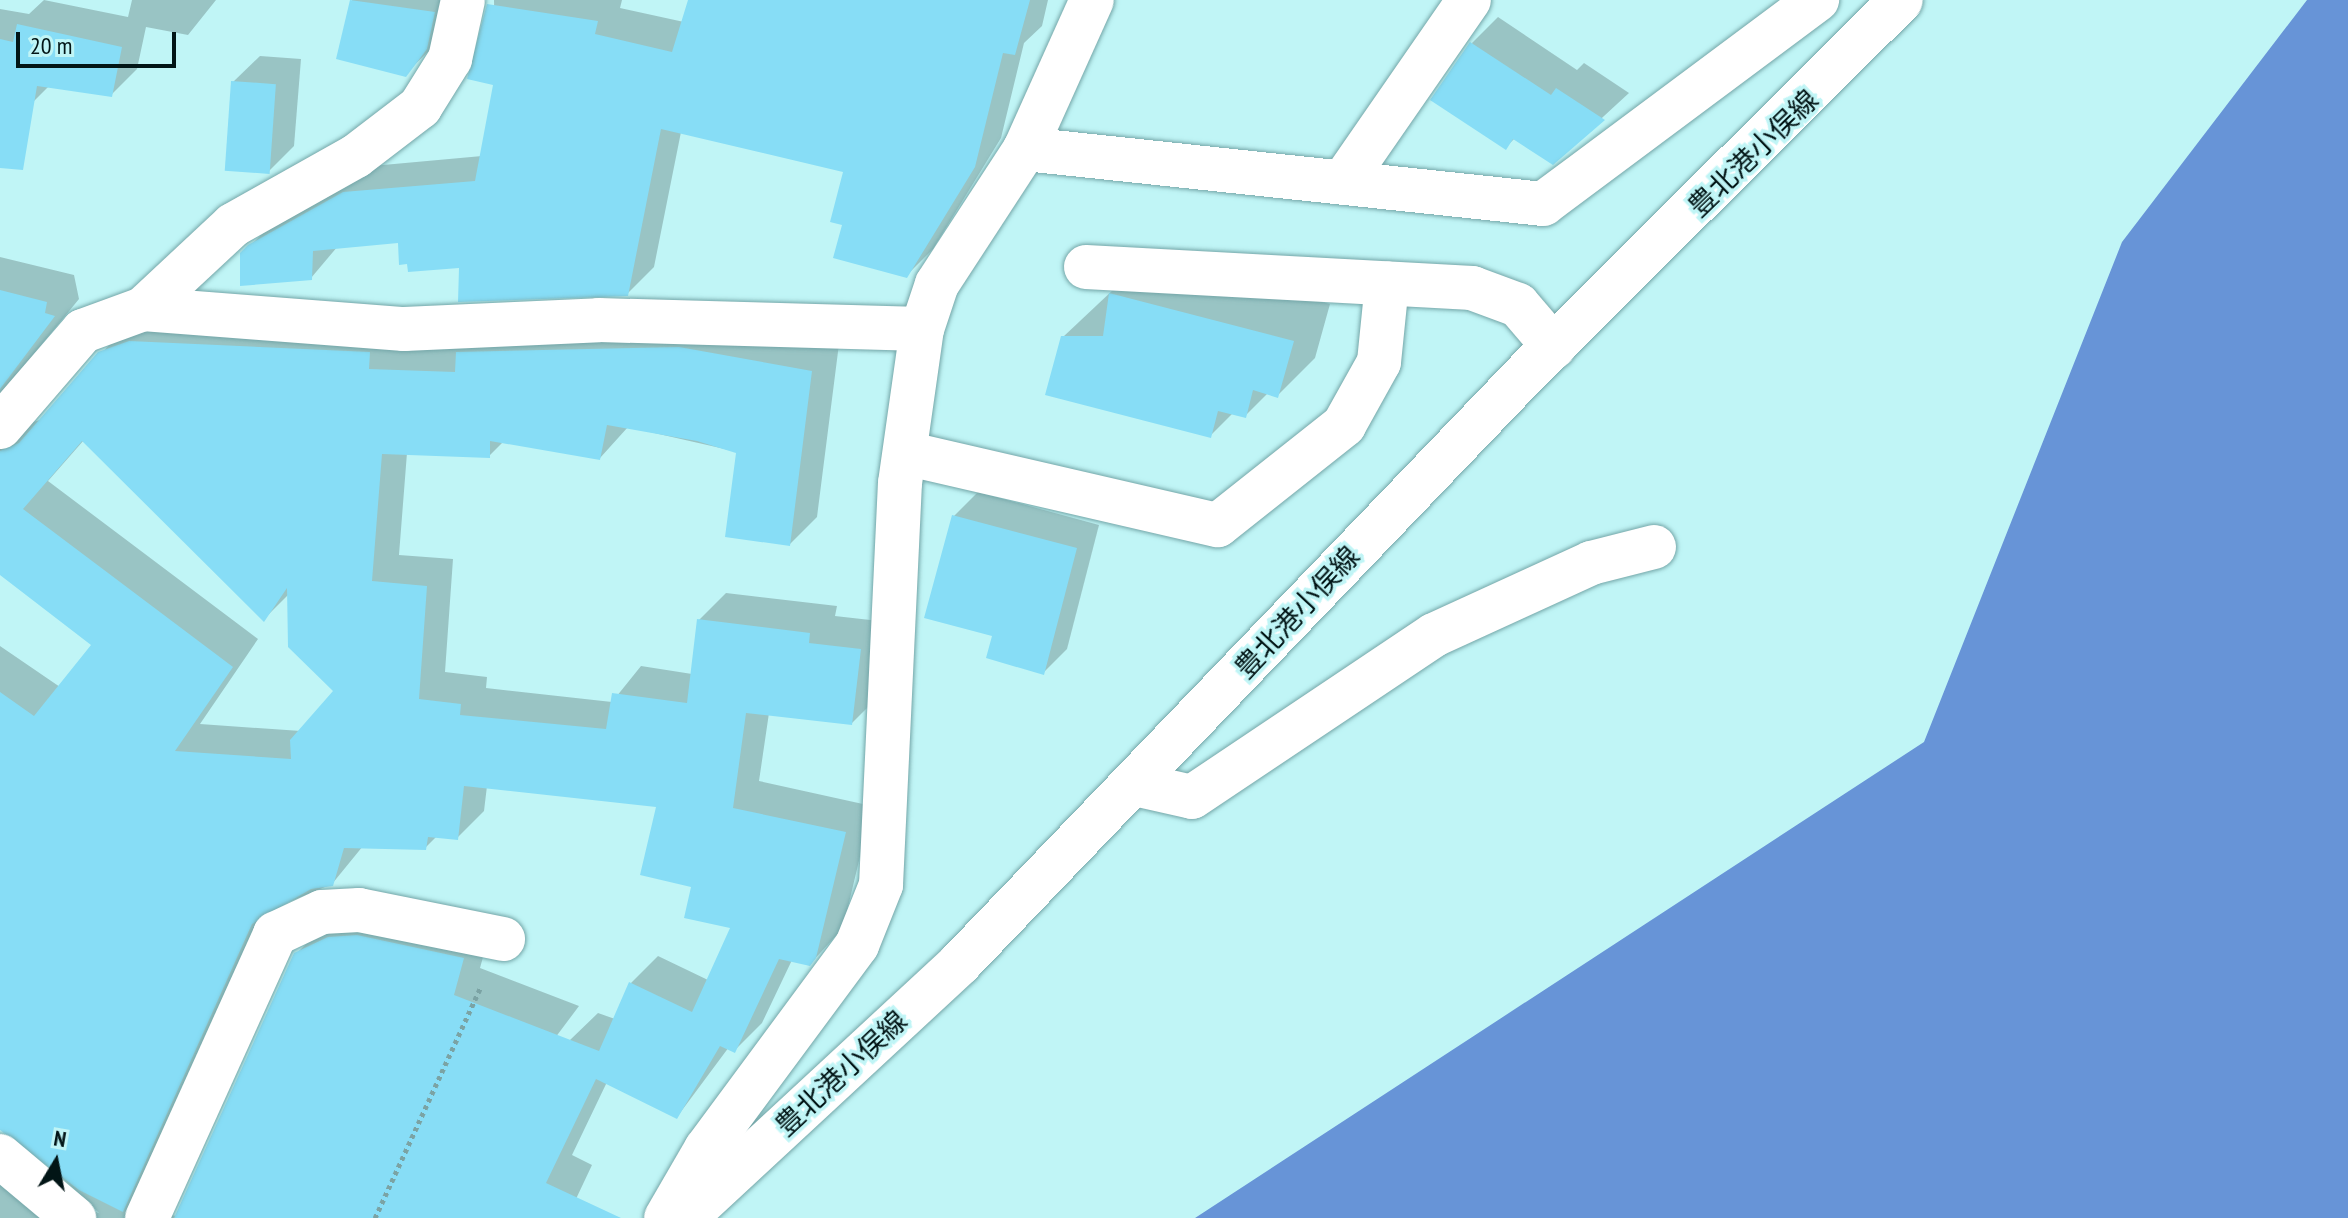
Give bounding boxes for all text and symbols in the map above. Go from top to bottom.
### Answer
scale bar [20,16,180,66]
text: 20 m [30,30,72,61]
street label: 豊北港小俣線 [1681,83,1825,223]
street label: 豊北港小俣線 [1227,539,1367,685]
street label: 豊北港小俣線 [768,1003,914,1143]
north arrow [16,1122,96,1202]
text: N [52,1124,68,1153]

